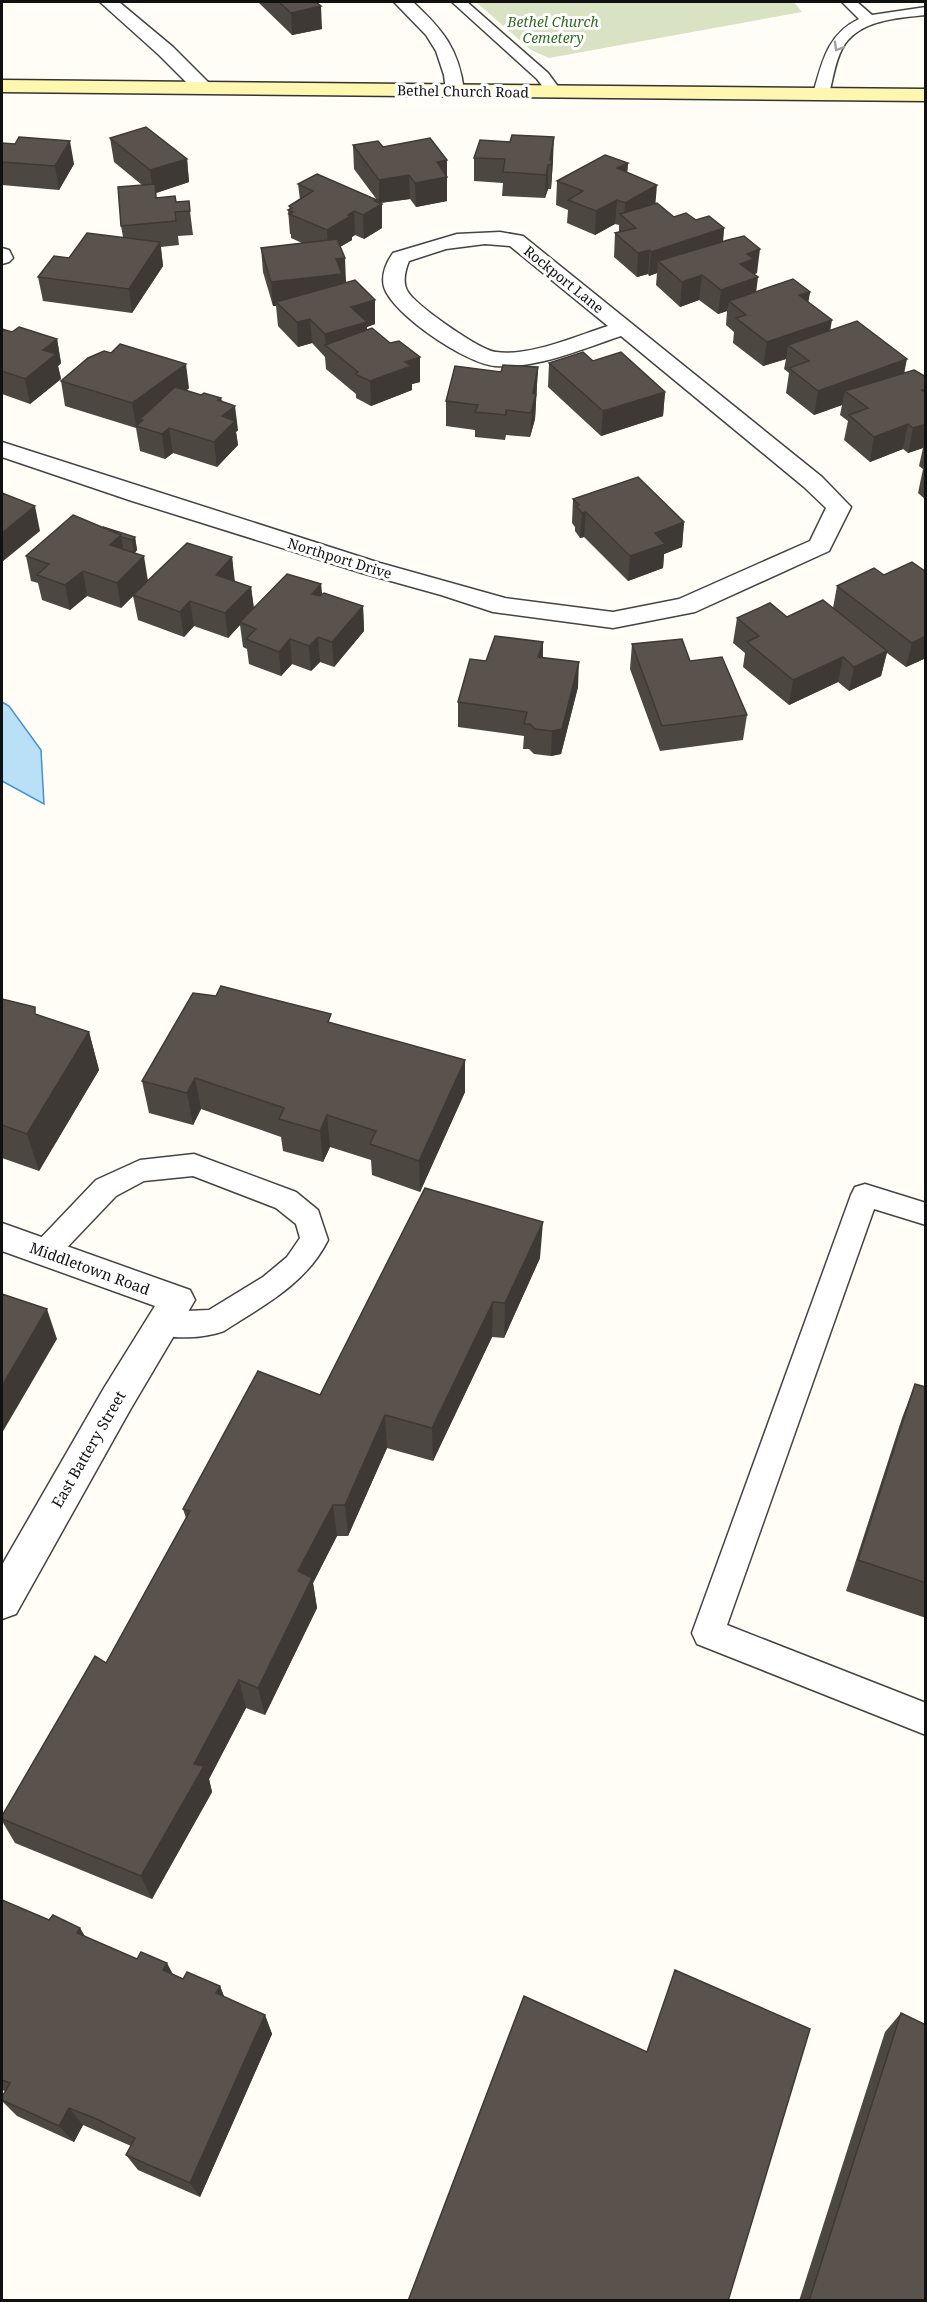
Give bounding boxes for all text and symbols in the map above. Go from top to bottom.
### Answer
park label: Bethel Church Cemetery [506,12,599,47]
one-way arrow [833,41,845,51]
street label: Bethel Church Road [397,80,530,102]
street label: Rockport Lane [520,241,608,317]
street label: Northport Drive [286,533,394,583]
street label: Middletown Road [27,1237,153,1299]
street label: East Battery Street [46,1387,130,1511]

